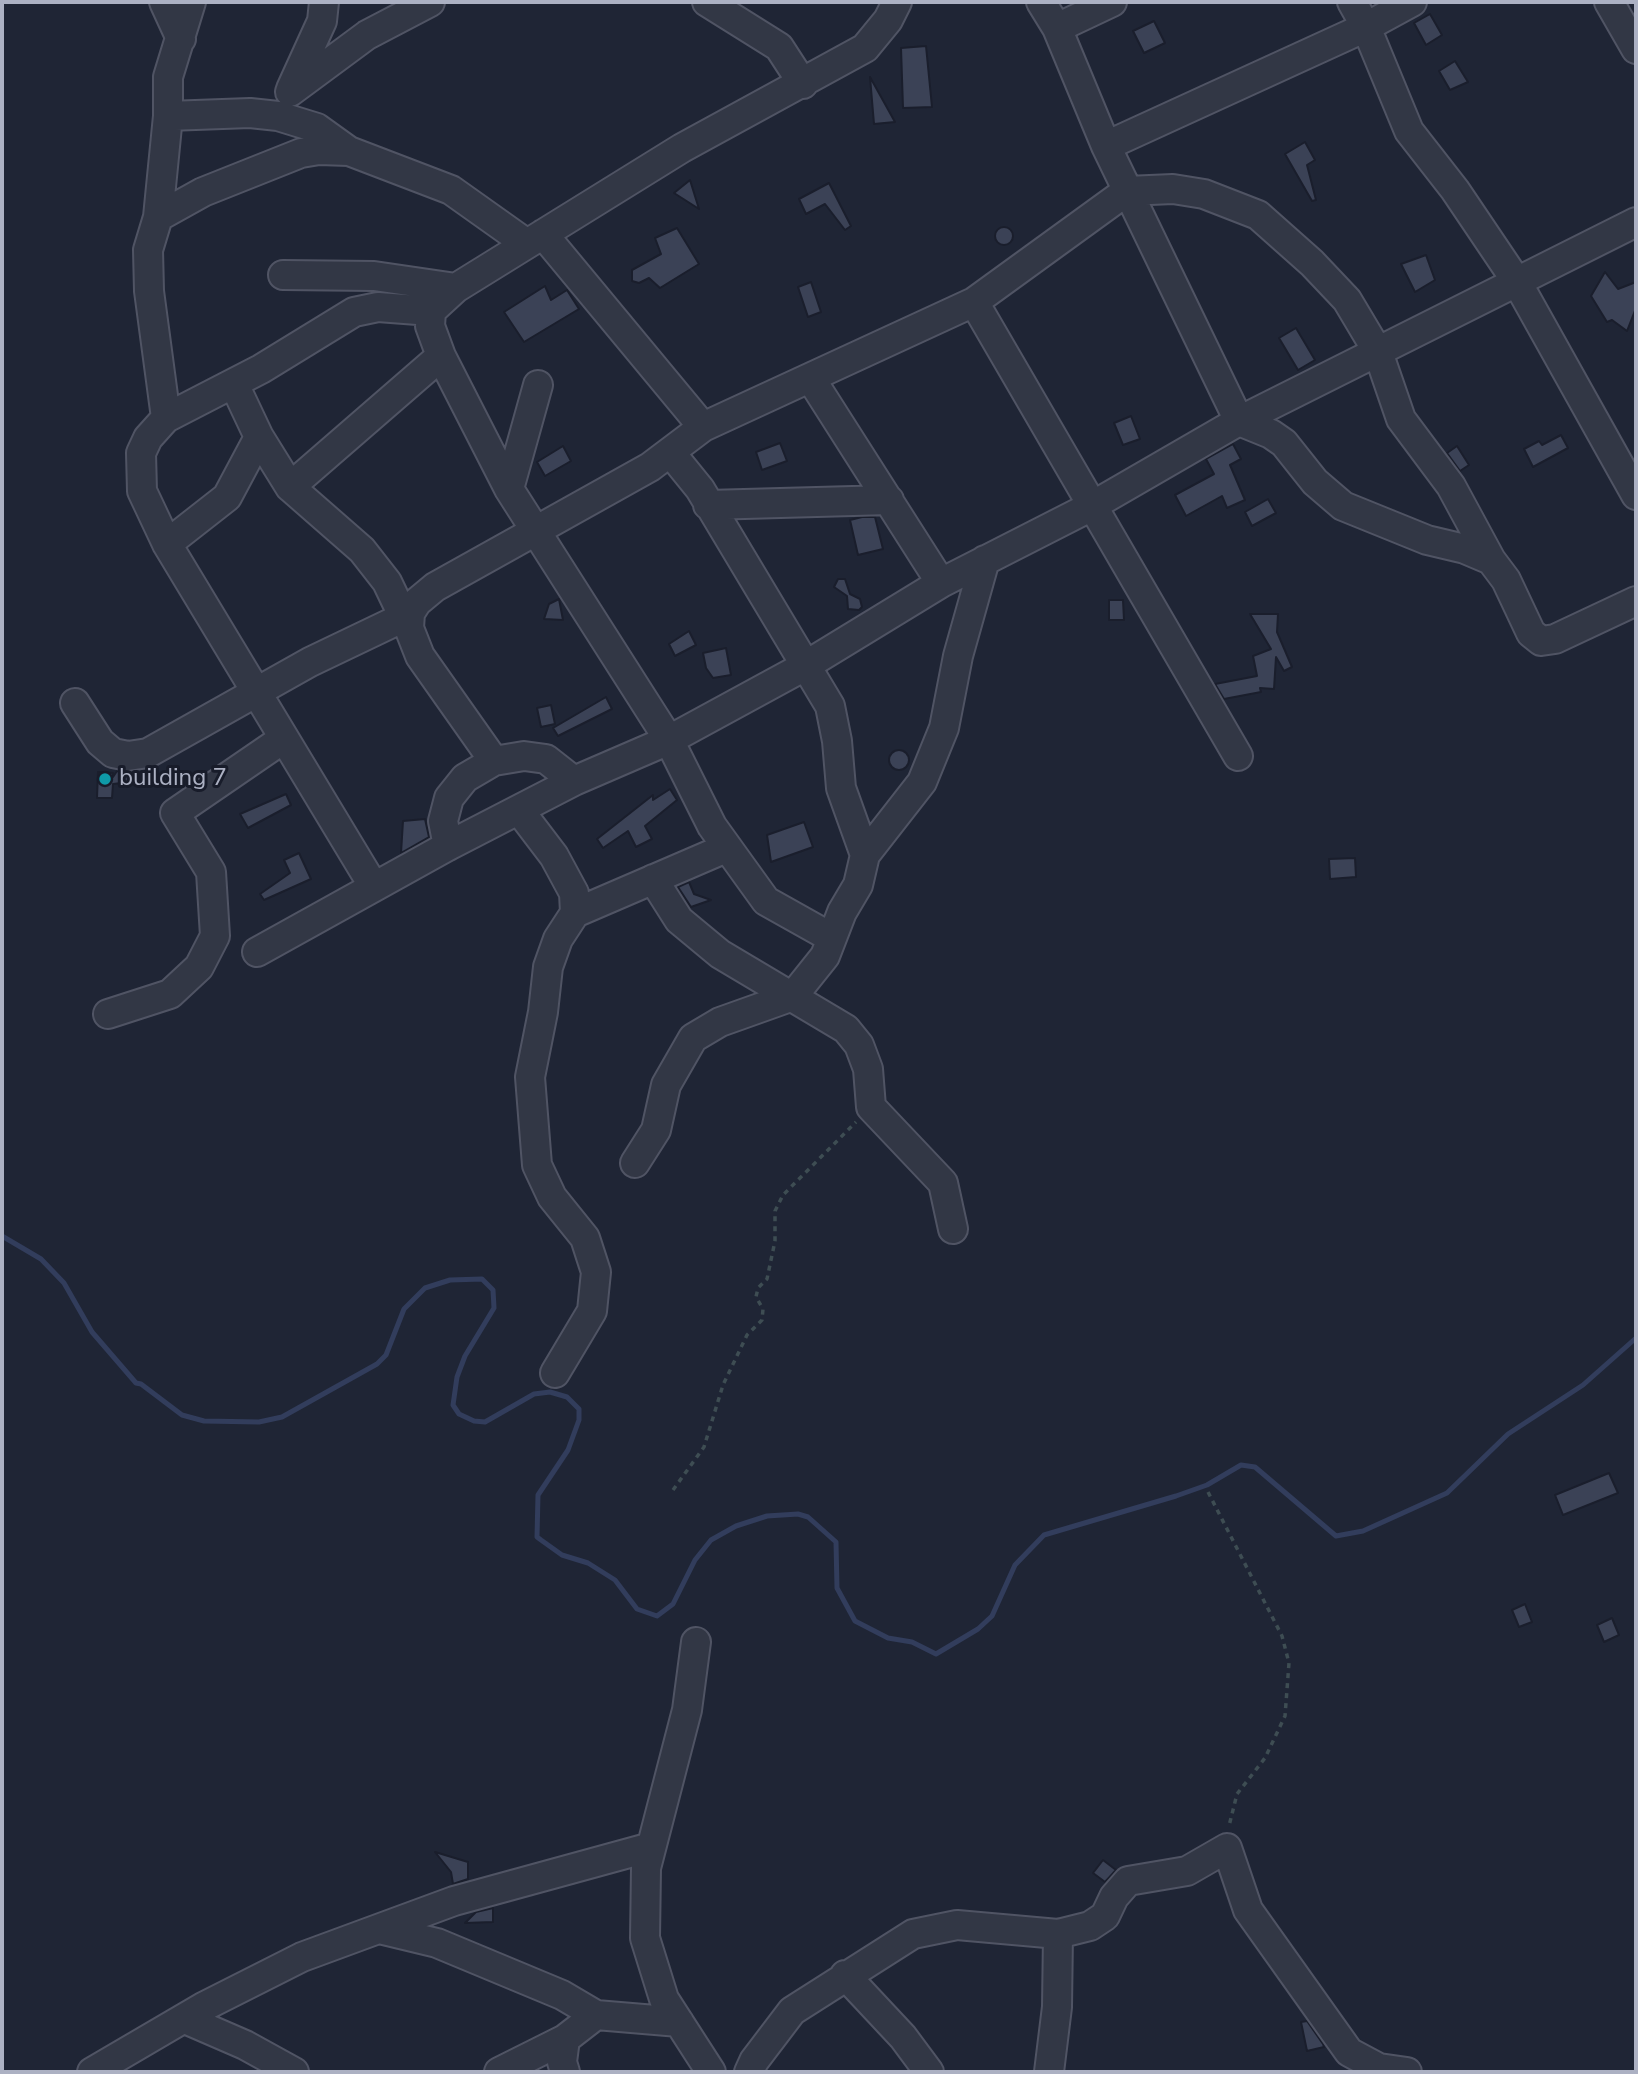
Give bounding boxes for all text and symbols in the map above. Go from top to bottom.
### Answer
place label: building 7 [119,765,227,793]
marker: building 7 [97,771,113,787]

